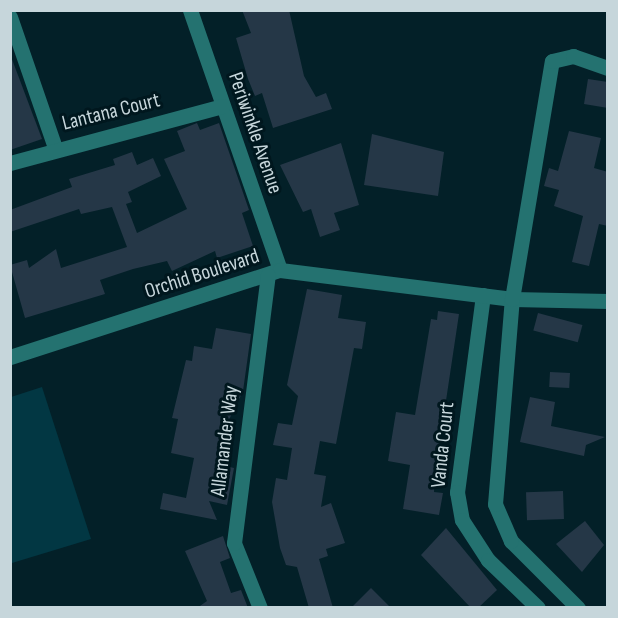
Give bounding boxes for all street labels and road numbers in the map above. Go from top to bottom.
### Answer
street label: Periwinkle Avenue [222,69,288,197]
street label: Lantana Court [59,88,163,136]
street label: Orchid Boulevard [142,244,262,304]
street label: Allamander Way [206,384,244,498]
street label: Vanda Court [426,401,460,489]

